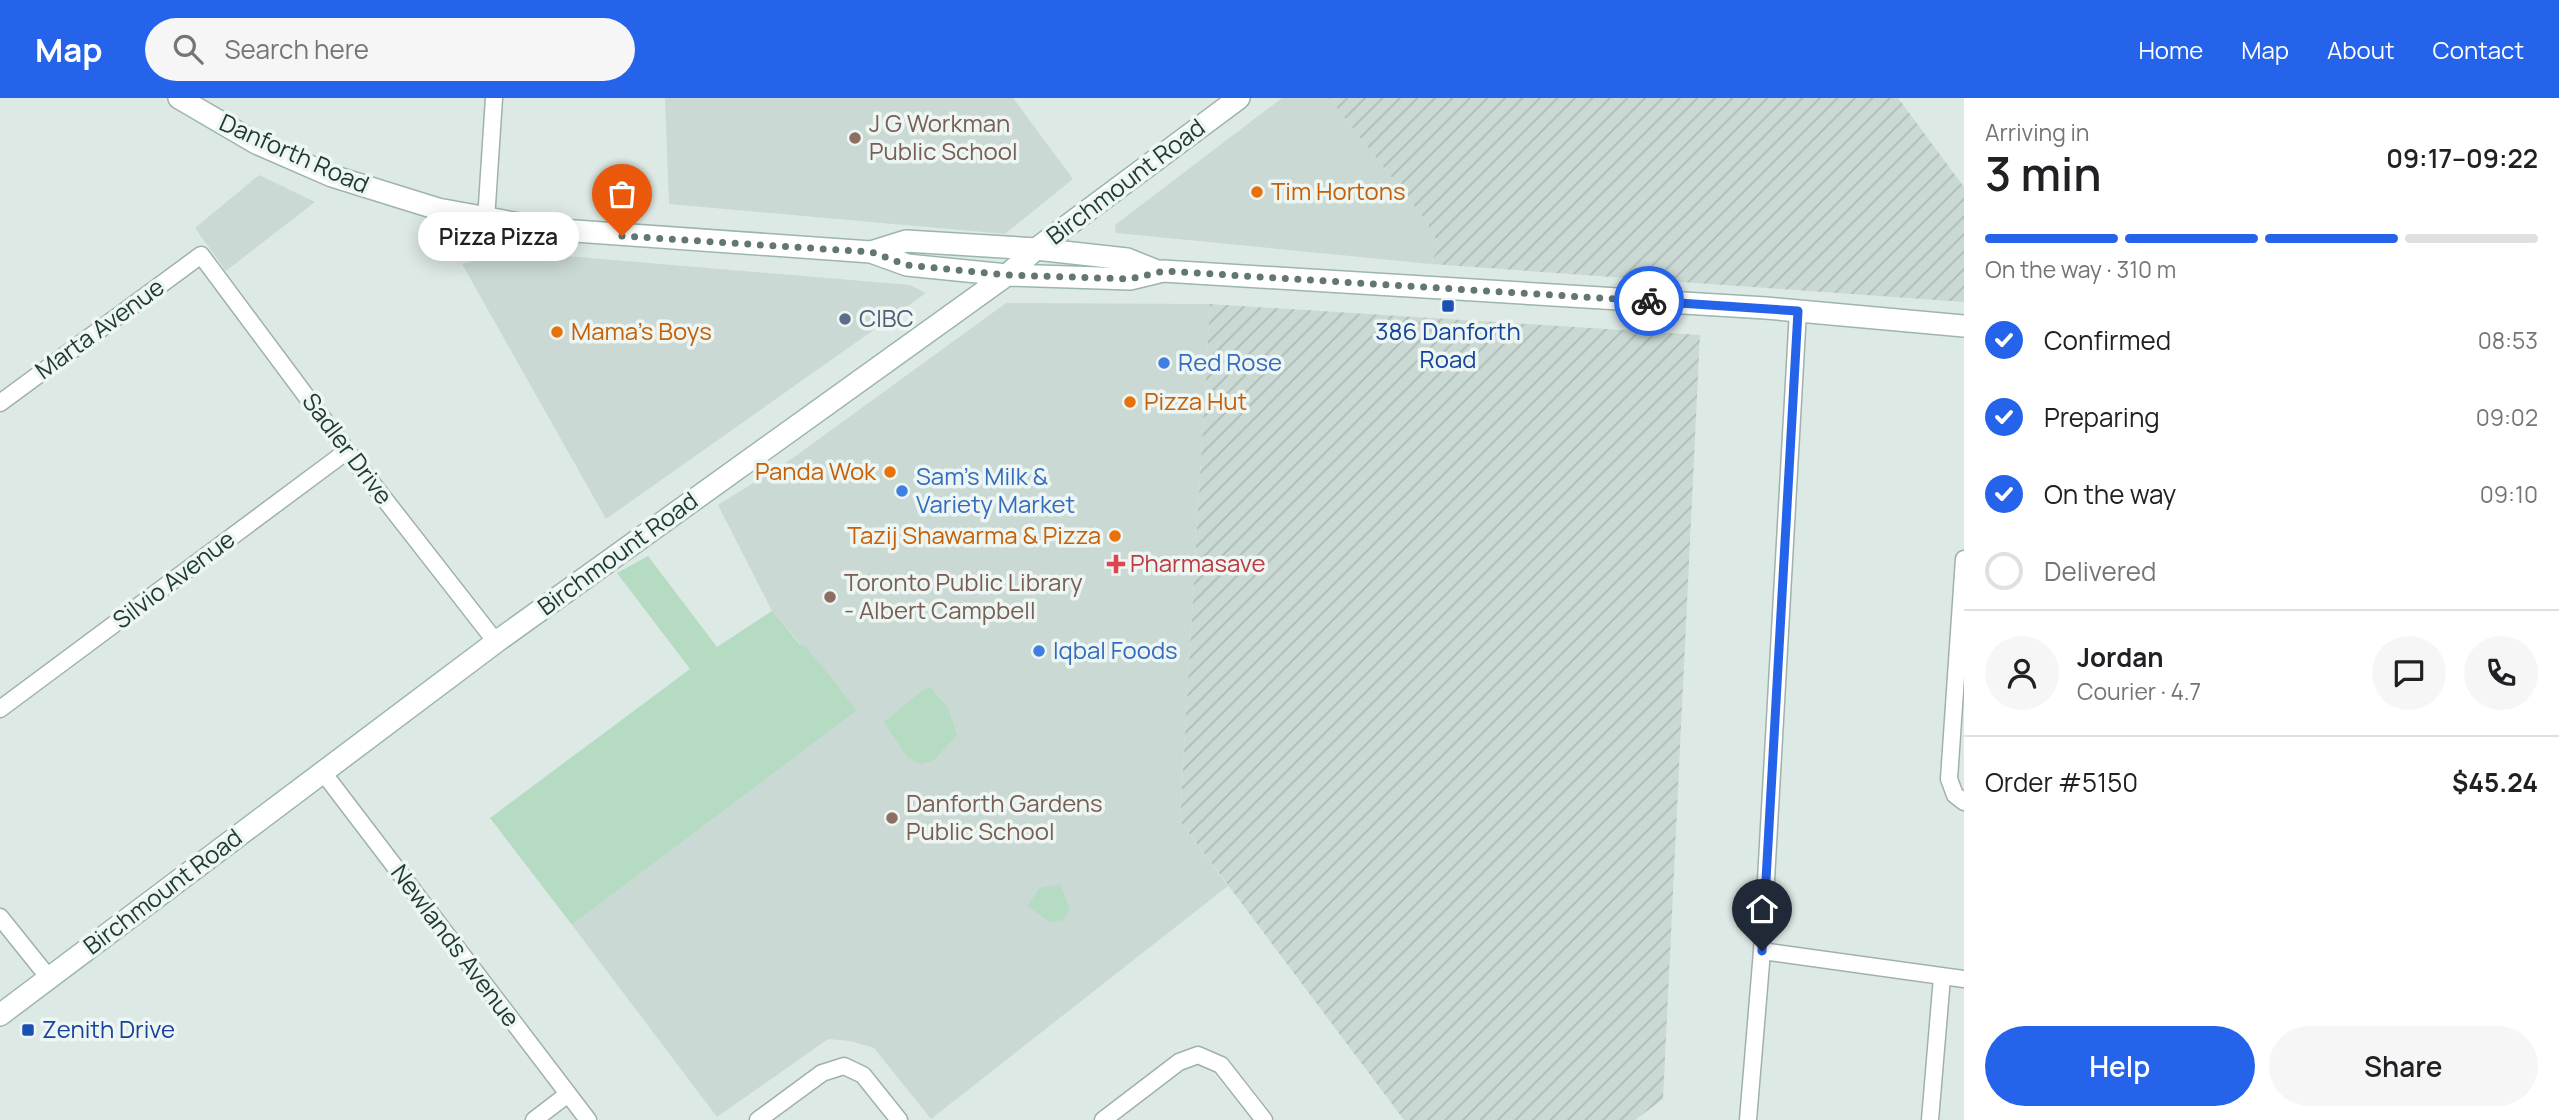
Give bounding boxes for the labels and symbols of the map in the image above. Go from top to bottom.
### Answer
street label: Danforth Road [215,105,374,200]
place label: J G Workman Public School [869,106,1018,167]
street label: Birchmount Road [1039,110,1211,251]
marker: J G Workman Public School [847,130,863,146]
pin [592,164,652,236]
place label: Tim Hortons [1271,174,1406,207]
marker: Tim Hortons [1249,184,1265,200]
callout: Pizza Pizza [419,212,580,260]
courier [1614,266,1684,336]
street label: Marta Avenue [28,270,170,386]
marker: 386 Danforth Road [1440,298,1456,314]
place label: CIBC [859,301,914,334]
marker: CIBC [837,311,853,327]
place label: Mama's Boys [571,314,712,347]
place label: 386 Danforth Road [1375,314,1521,375]
marker: Mama's Boys [549,324,565,340]
place label: Red Rose [1178,345,1282,378]
marker: Red Rose [1156,355,1172,371]
place label: Pizza Hut [1144,384,1247,417]
street label: Sadler Drive [295,386,401,511]
marker: Pizza Hut [1122,394,1138,410]
place label: Panda Wok [755,454,877,487]
place label: Sam's Milk & Variety Market [916,459,1075,520]
marker: Panda Wok [882,464,898,480]
street label: Birchmount Road [530,483,704,622]
marker: Sam's Milk & Variety Market [894,483,910,499]
place label: Tazij Shawarma & Pizza [847,518,1101,551]
street label: Silvio Avenue [105,522,241,636]
marker: Tazij Shawarma & Pizza [1107,528,1123,544]
place label: Pharmasave [1130,546,1266,579]
marker: Pharmasave [1108,556,1124,572]
place label: Toronto Public Library - Albert Campbell [844,565,1083,626]
marker: Toronto Public Library - Albert Campbell [822,589,838,605]
place label: Iqbal Foods [1053,633,1178,666]
marker: Iqbal Foods [1031,643,1047,659]
place label: Danforth Gardens Public School [906,786,1103,847]
marker: Danforth Gardens Public School [884,810,900,826]
street label: Birchmount Road [76,820,248,961]
street label: Newlands Avenue [384,857,528,1033]
pin [1732,879,1792,951]
place label: Zenith Drive [42,1012,175,1045]
marker: Zenith Drive [20,1022,36,1038]

